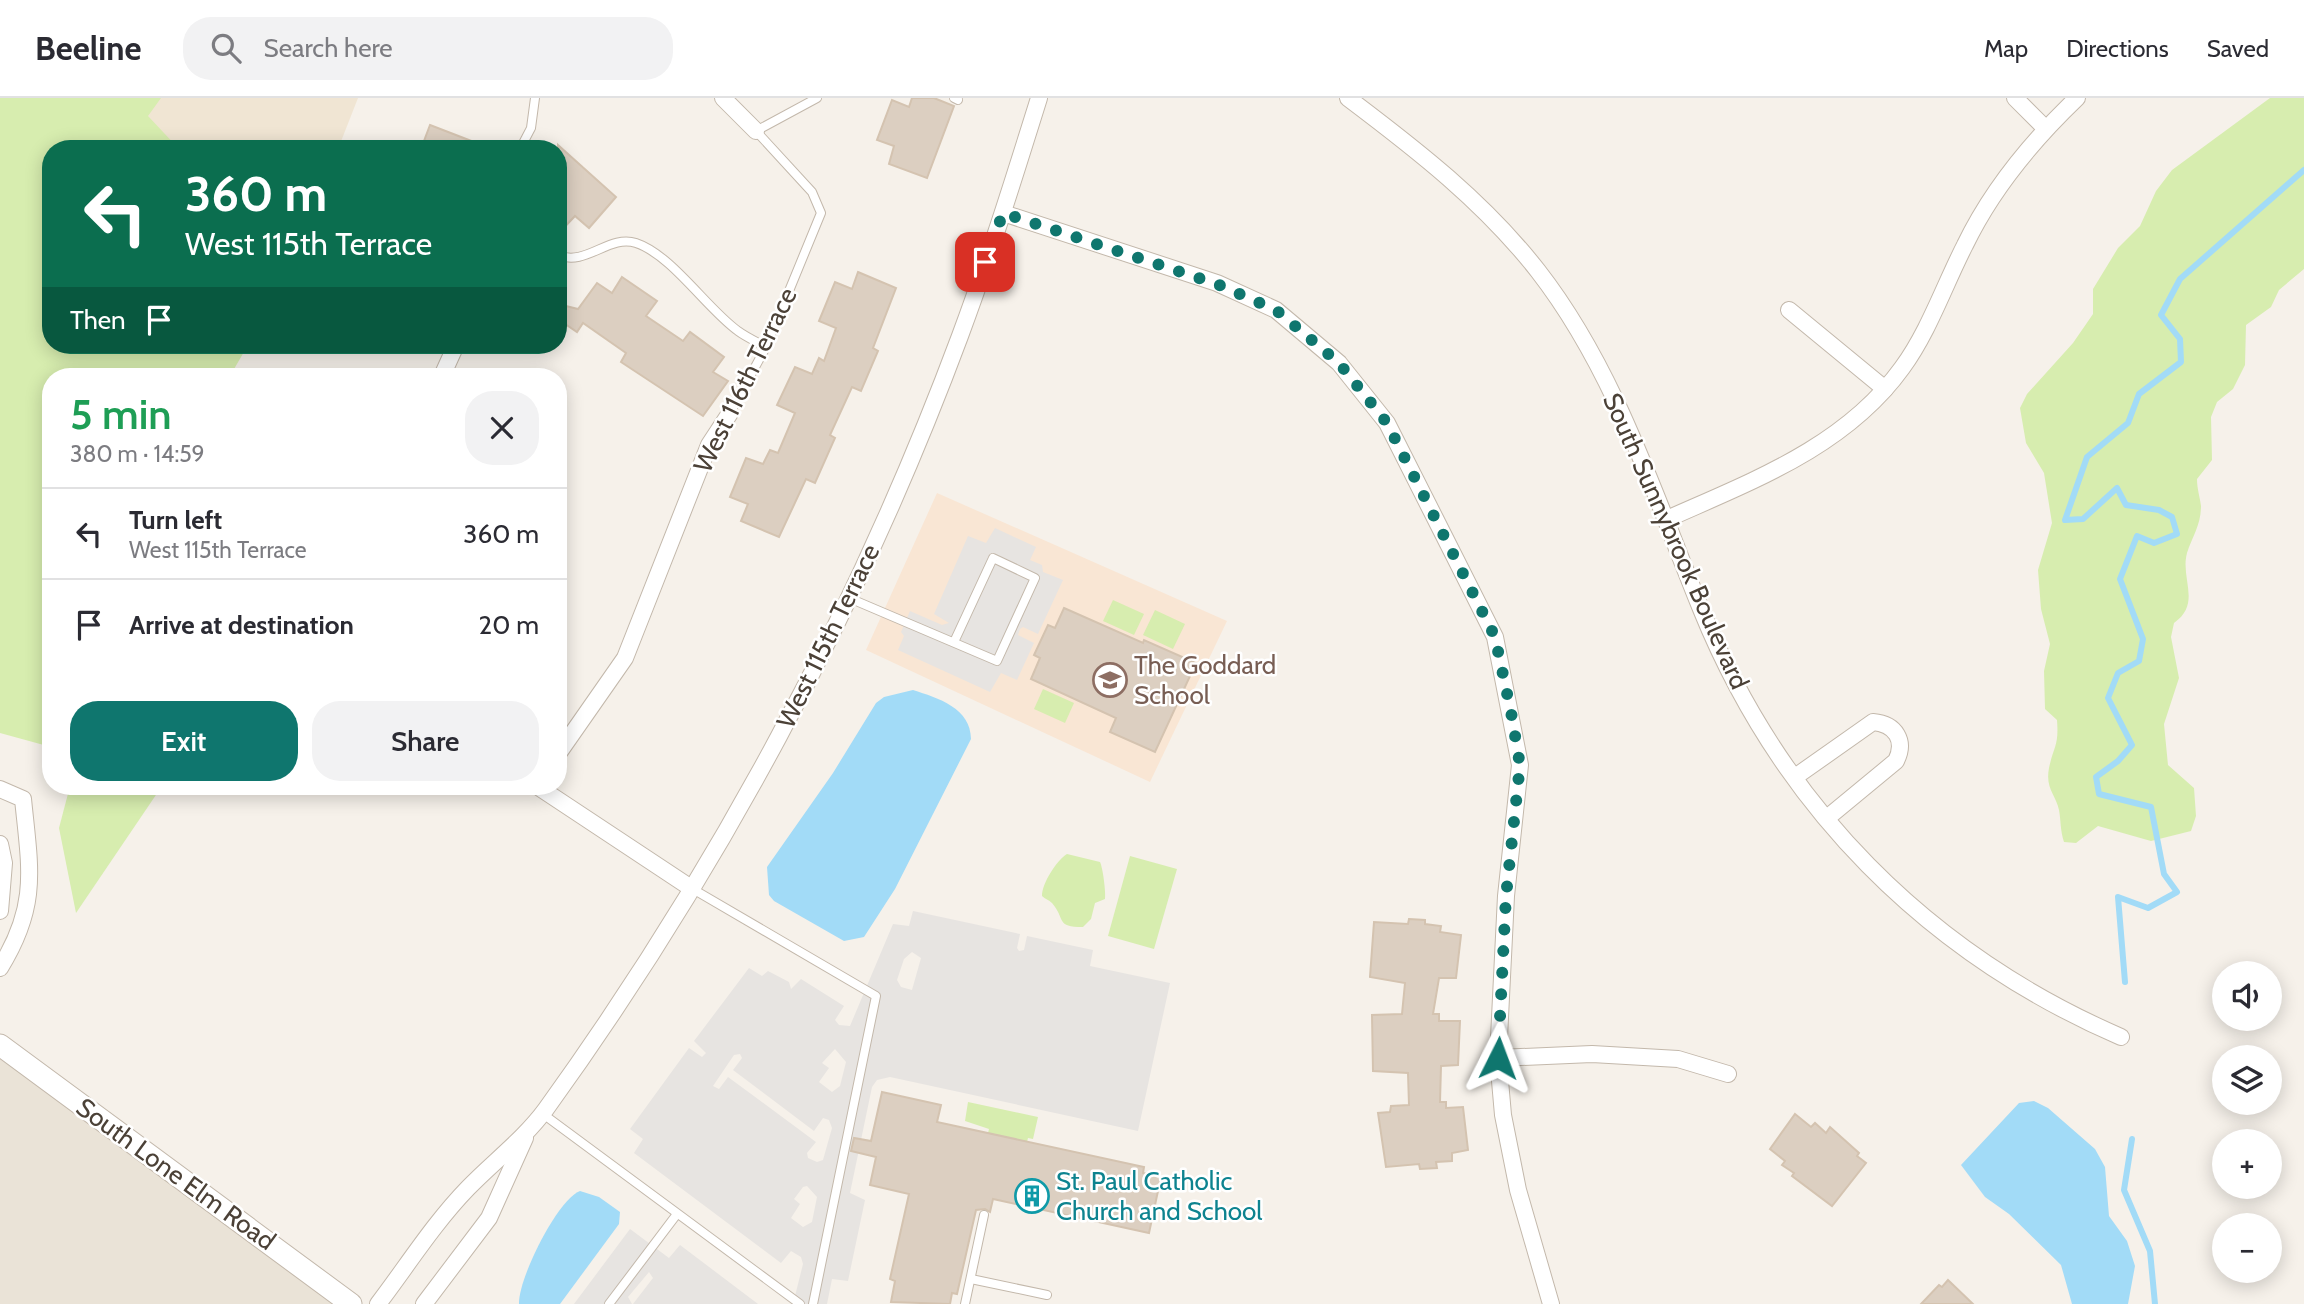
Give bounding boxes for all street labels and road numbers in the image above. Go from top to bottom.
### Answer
street label: West 116th Terrace [686,282,804,478]
street label: South Sunnybrook Boulevard [1596,388,1756,694]
street label: West 115th Terrace [770,539,886,733]
street label: South Lone Elm Road [70,1091,282,1257]

